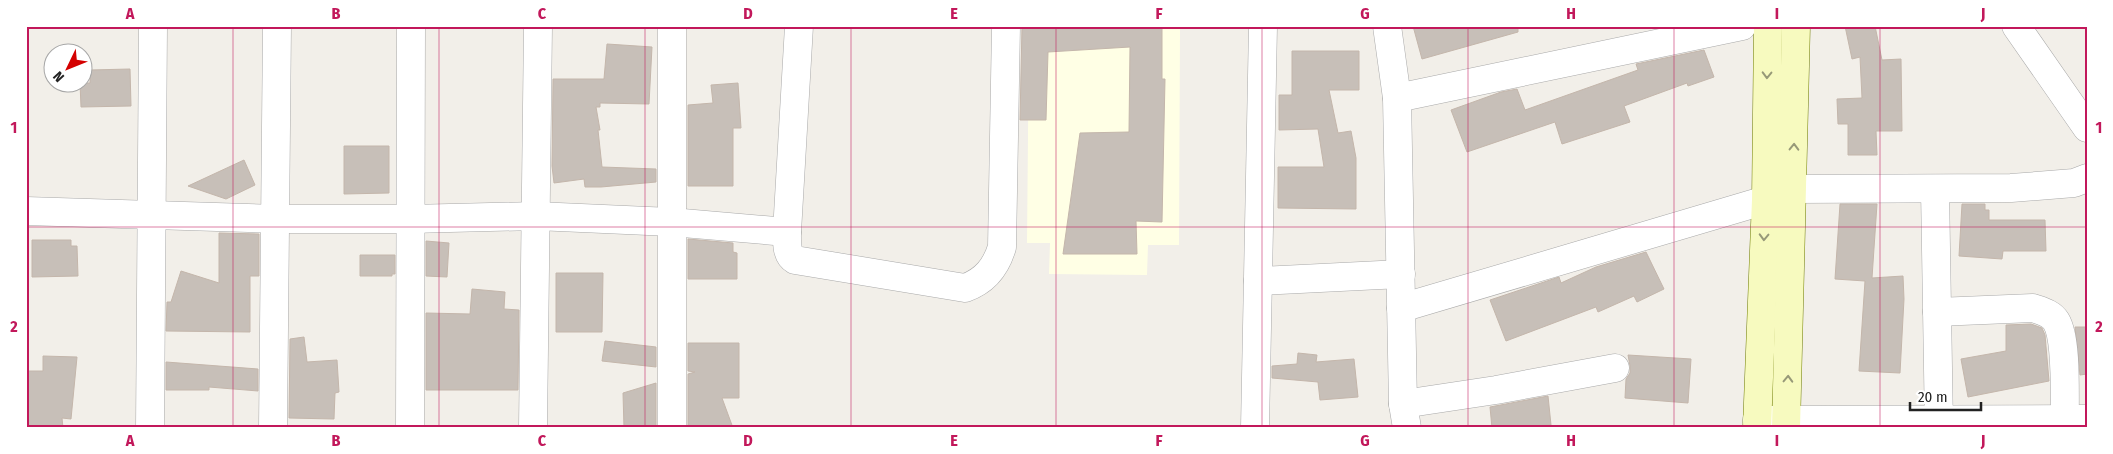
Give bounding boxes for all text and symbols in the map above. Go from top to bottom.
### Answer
text: A [125,4,135,23]
text: B [332,4,341,23]
text: C [538,4,547,23]
text: D [743,4,753,23]
text: E [950,4,958,23]
text: F [1155,4,1163,23]
text: G [1360,4,1370,23]
text: H [1566,4,1576,23]
text: I [1775,4,1779,23]
text: J [1980,4,1985,23]
north arrow [42,42,92,92]
text: N [50,68,68,85]
one-way arrow [1762,72,1772,79]
text: 1 [11,118,17,137]
text: 1 [2096,118,2102,137]
one-way arrow [1789,142,1799,150]
one-way arrow [1759,234,1770,242]
text: 2 [9,317,18,336]
text: 2 [2094,317,2103,336]
one-way arrow [1782,375,1793,383]
scale bar [1910,379,1982,411]
text: 20 m [1918,388,1948,406]
text: A [125,431,135,450]
text: B [332,431,341,450]
text: C [538,431,547,450]
text: D [743,431,753,450]
text: E [950,431,958,450]
text: F [1155,431,1163,450]
text: G [1360,431,1370,450]
text: H [1566,431,1576,450]
text: I [1775,431,1779,450]
text: J [1980,431,1985,450]

